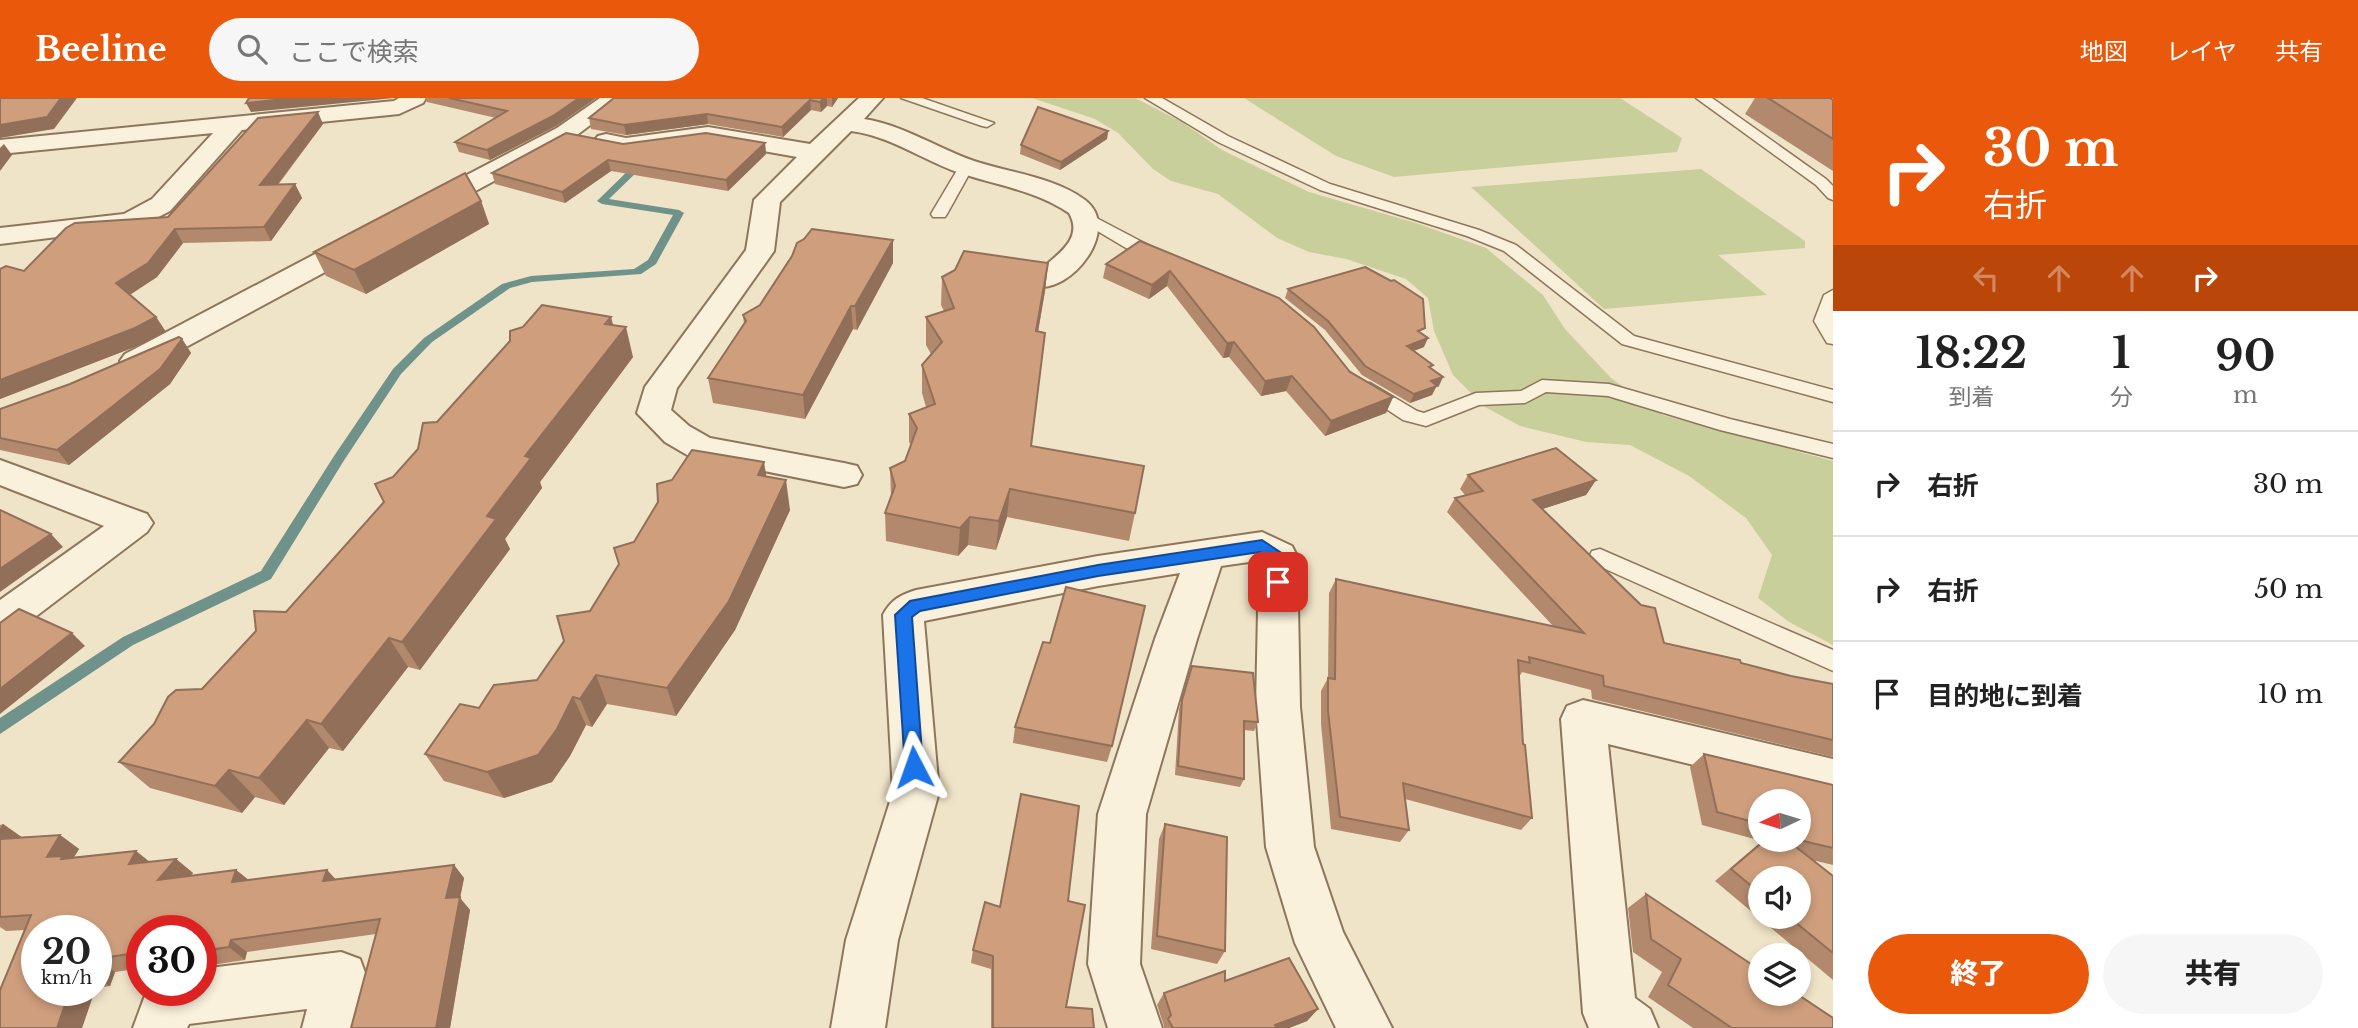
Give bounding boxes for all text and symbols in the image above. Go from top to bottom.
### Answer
search box [209,18,699,81]
text: Beeline [35,29,167,70]
icon: search [233,30,271,68]
text: ここで検索 [289,36,419,68]
text: 地図 [2080,37,2128,66]
text: レイヤ [2166,37,2237,66]
text: 共有 [2275,37,2323,66]
text: 30 m [1983,118,2118,179]
icon: right [1868,126,1959,217]
text: 右折 [1983,185,2047,225]
icon: left [1967,259,2005,297]
icon: ahead [2040,259,2078,297]
icon: ahead [2113,259,2151,297]
icon: right [2186,259,2224,297]
text: 18:22 [1916,327,2027,379]
text: 1 [2112,327,2130,379]
text: 90 [2215,330,2275,382]
text: m [2233,381,2258,409]
text: 到着 [1948,383,1994,411]
text: 分 [2110,383,2133,411]
icon: right [1868,465,1906,503]
text: 30 m [2253,468,2323,500]
text: 右折 [1927,470,1979,502]
pin [1248,552,1308,612]
icon: arrive [1259,563,1297,601]
icon: right [1868,570,1906,608]
text: 50 m [2254,573,2323,605]
text: 右折 [1927,575,1979,607]
icon: arrive [1868,675,1906,713]
text: 10 m [2257,678,2323,710]
text: 目的地に到着 [1927,680,2083,712]
position arrow [877,730,951,804]
north arrow [1748,789,1811,852]
map controls [1748,789,1811,1006]
button: sound [1748,866,1811,929]
speed limit sign: 30 [126,915,217,1006]
text: 20 [42,930,91,973]
button: 終了 [1868,934,2089,1014]
button: 共有 [2103,934,2323,1014]
button: layers [1748,943,1811,1006]
text: km/h [41,967,92,989]

